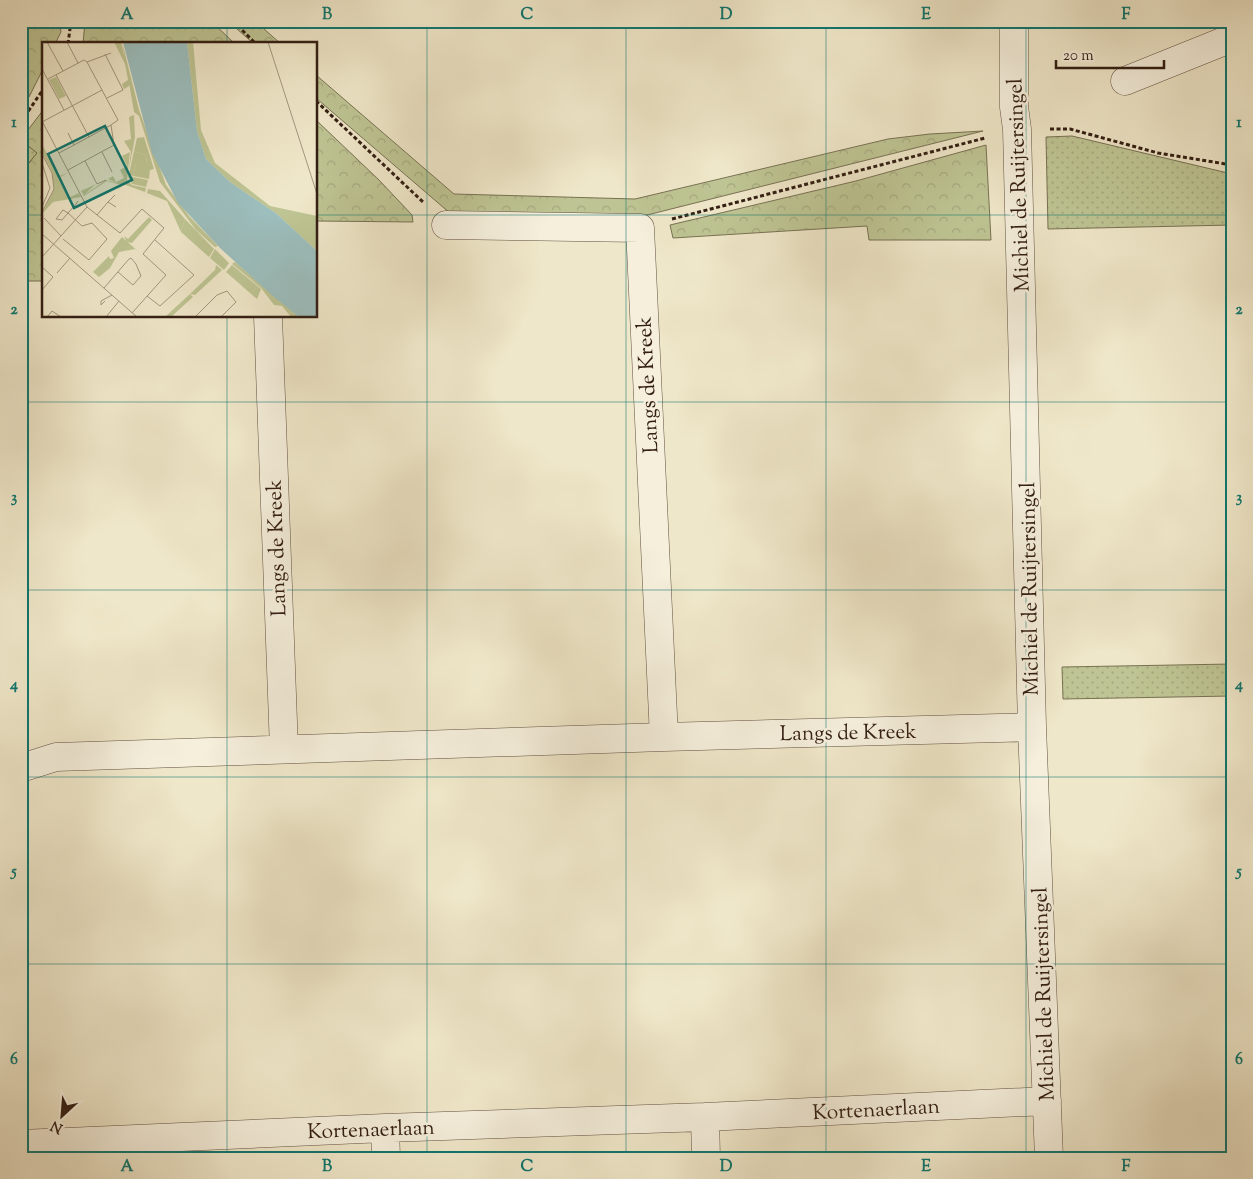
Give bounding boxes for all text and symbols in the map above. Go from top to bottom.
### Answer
text: A [121,4,134,27]
text: B [322,4,332,27]
text: C [521,4,534,27]
text: D [720,4,733,27]
text: E [921,4,931,27]
text: F [1122,4,1131,27]
scale bar [1056,38,1163,70]
inset map [42,42,318,318]
text: 20 m [1063,46,1094,67]
street label: Michiel de Ruijtersingel [1001,77,1039,292]
text: 1 [11,112,17,135]
text: 1 [1236,112,1242,135]
text: 2 [10,299,18,322]
text: 2 [1235,299,1243,322]
street label: Langs de Kreek [630,315,668,454]
street label: Langs de Kreek [261,478,295,617]
street label: Michiel de Ruijtersingel [1014,482,1048,696]
text: 3 [11,487,18,510]
text: 3 [1236,487,1243,510]
text: 4 [9,674,18,697]
text: 4 [1234,674,1243,697]
street label: Langs de Kreek [779,718,917,750]
text: 5 [9,861,17,884]
text: 5 [1234,861,1242,884]
street label: Michiel de Ruijtersingel [1026,886,1064,1101]
text: 6 [10,1049,18,1072]
text: 6 [1235,1049,1243,1072]
north arrow [38,1092,88,1142]
street label: Kortenaerlaan [812,1093,941,1129]
text: N [48,1114,67,1137]
street label: Kortenaerlaan [307,1114,435,1148]
text: A [121,1156,134,1179]
text: B [322,1156,332,1179]
text: C [521,1156,534,1179]
text: D [720,1156,733,1179]
text: E [921,1156,931,1179]
text: F [1122,1156,1131,1179]

